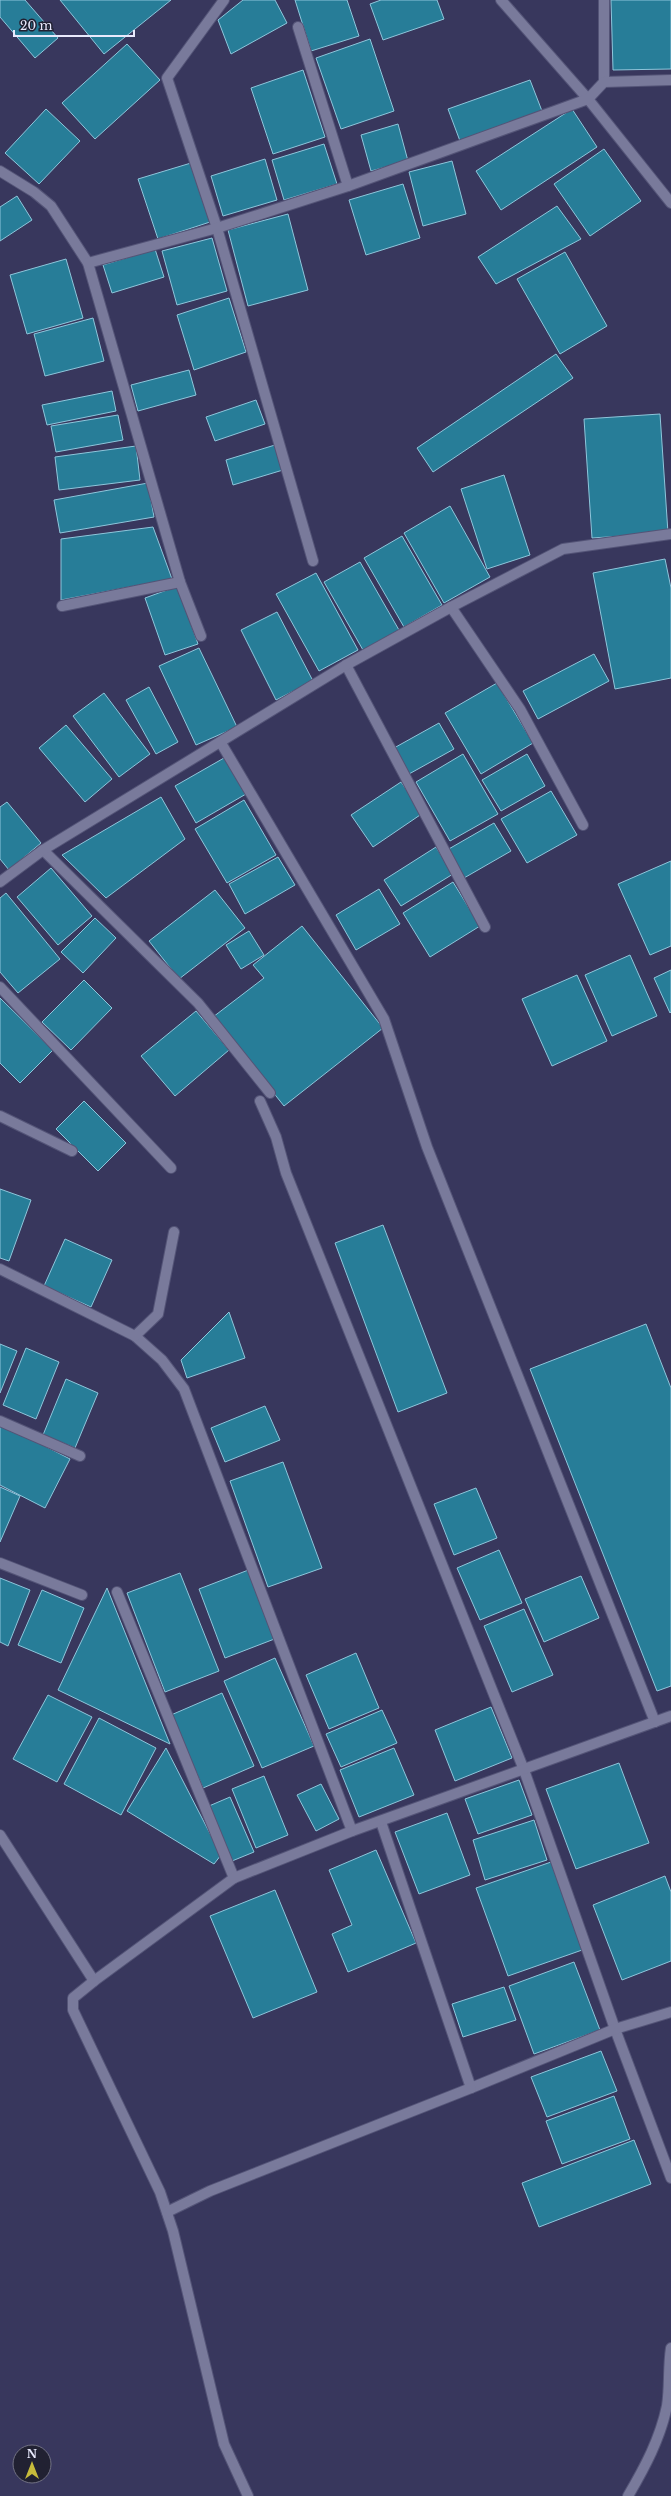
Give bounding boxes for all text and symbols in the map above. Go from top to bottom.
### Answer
scale bar [14,12,134,38]
text: 20 m [20,18,52,33]
north arrow [12,2444,52,2484]
text: N [27,2447,38,2461]

